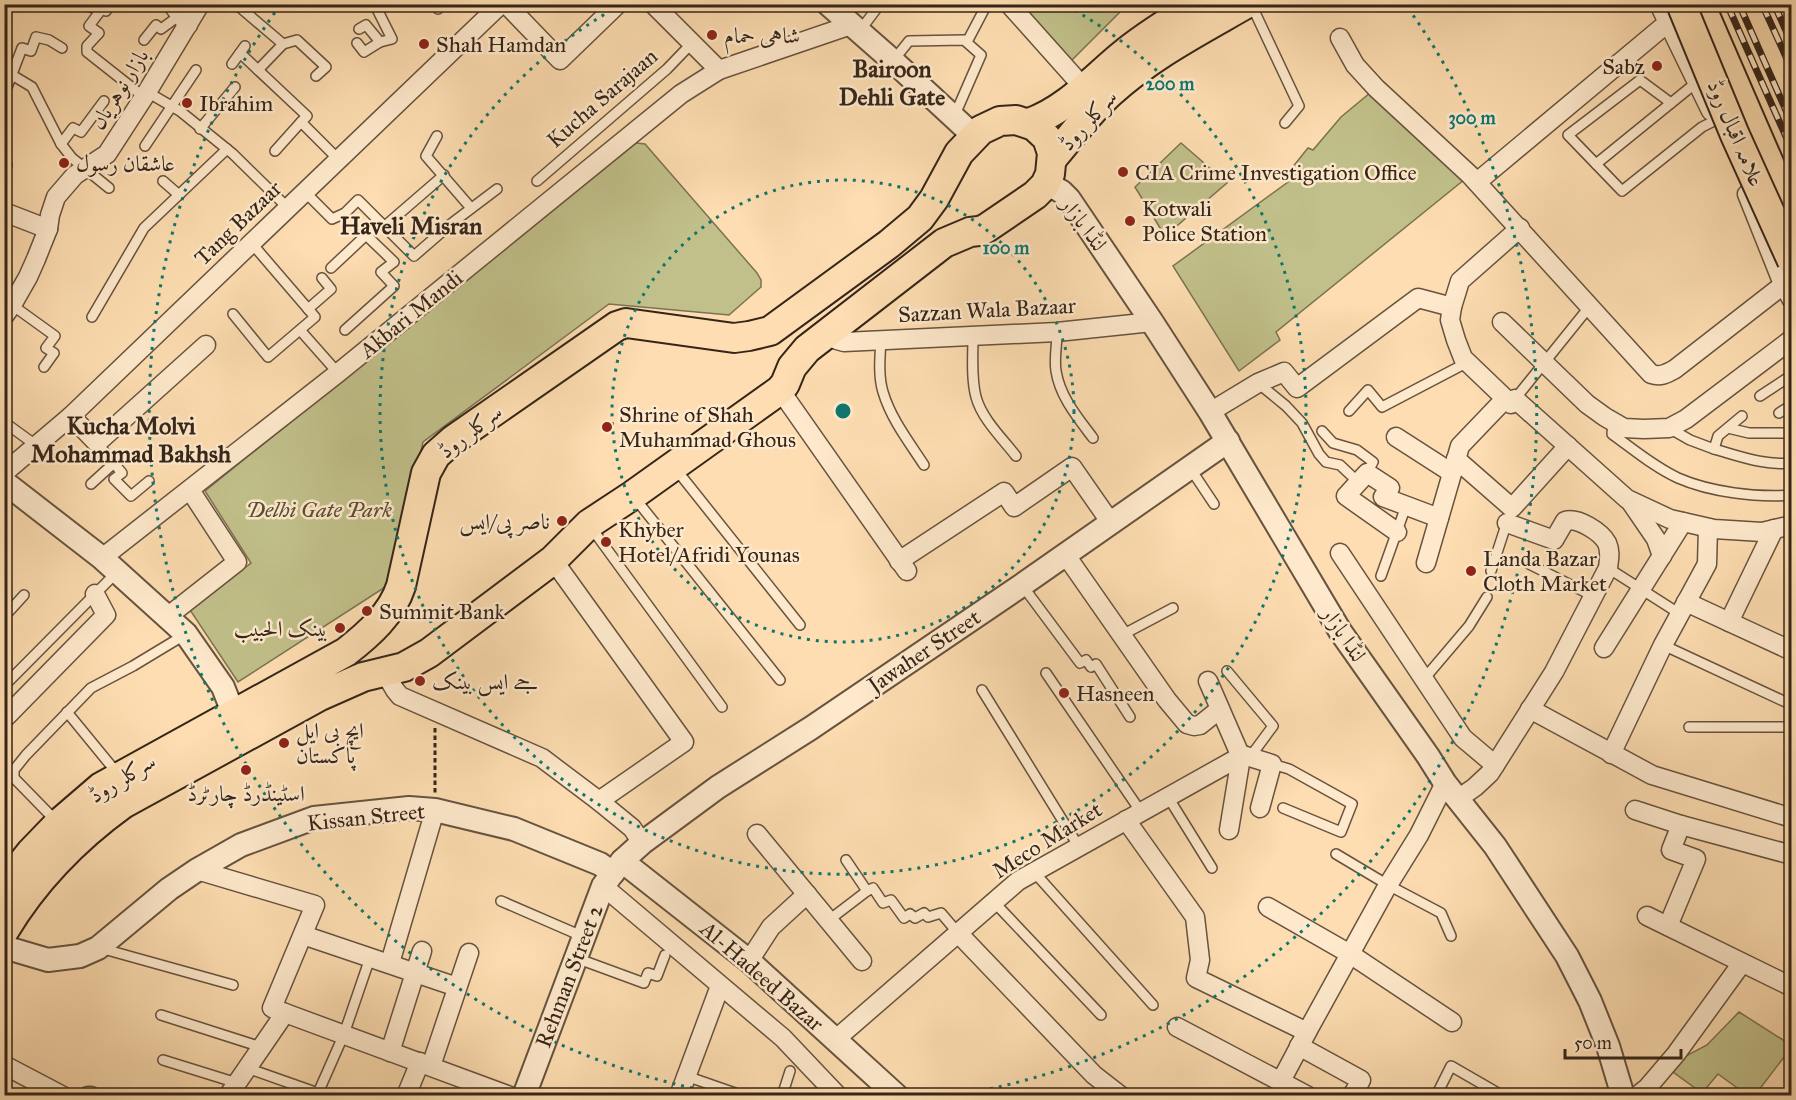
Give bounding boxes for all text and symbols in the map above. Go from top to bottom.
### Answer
place label: شاہی حمام [724,22,800,55]
marker: شاہی حمام [705,28,719,42]
place label: Shah Hamdan [436,31,566,58]
marker: Shah Hamdan [417,37,431,51]
street label: Kucha Sarajaan [541,43,663,153]
street label: بازار نوہریاں [84,44,155,135]
place label: Sabz [1602,53,1645,80]
district label: Bairoon Dehli Gate [839,54,945,112]
marker: Sabz [1650,59,1664,73]
text: 200 m [1146,73,1195,95]
street label: علامہ اقبال روڈ [1701,76,1771,190]
street label: سرکلر روڈ [1053,84,1123,157]
place label: Ibrahim [199,90,274,117]
marker: Ibrahim [180,96,194,110]
text: 300 m [1448,107,1496,130]
place label: عاشقان رسول [76,150,175,177]
marker: عاشقان رسول [57,156,71,170]
place label: CIA Crime Investigation Office [1135,159,1417,186]
marker: CIA Crime Investigation Office [1116,165,1130,179]
street label: Tang Bazaar [189,174,288,271]
street label: لنڈا بازار [1054,190,1113,256]
place label: Kotwali Police Station [1142,195,1267,247]
district label: Haveli Misran [340,211,482,241]
marker: Kotwali Police Station [1123,214,1137,228]
text: 100 m [983,237,1030,259]
street label: Akbari Mandi [353,264,468,364]
street label: Sazzan Wala Bazaar [897,292,1077,328]
street label: سرکلر روڈ [433,398,508,465]
place label: Shrine of Shah Muhammad Ghous [619,401,796,453]
centre of rings [833,401,853,421]
district label: Kucha Molvi Mohammad Bakhsh [31,411,232,469]
marker: Shrine of Shah Muhammad Ghous [600,420,614,434]
park label: Delhi Gate Park [246,496,392,523]
place label: ناصر پی/ایس [459,508,550,539]
marker: ناصر پی/ایس [555,514,569,528]
place label: Khyber Hotel/Afridi Younas [618,516,800,568]
marker: Khyber Hotel/Afridi Younas [599,535,613,549]
place label: Landa Bazar Cloth Market [1483,545,1607,597]
marker: Landa Bazar Cloth Market [1464,564,1478,578]
place label: Summit Bank [379,598,506,625]
street label: لنڈا بازار [1315,600,1372,667]
street label: Jawaher Street [861,603,986,700]
marker: Summit Bank [360,604,374,618]
place label: بينک الحبيب [234,615,328,643]
marker: بينک الحبيب [333,621,347,635]
place label: جے ایس بینک [432,668,538,697]
marker: جے ایس بینک [413,674,427,688]
place label: Hasneen [1076,680,1155,707]
marker: Hasneen [1057,686,1071,700]
place label: ایچ بی ایل پاکستان [296,717,364,772]
marker: ایچ بی ایل پاکستان [277,736,291,750]
street label: سرکلر روڈ [84,747,161,810]
marker: اسٹینڈرڈ چارٹرڈ [239,763,253,777]
place label: اسٹینڈرڈ چارٹرڈ [187,780,305,809]
street label: Meco Market [987,796,1107,884]
street label: Kissan Street [306,797,426,837]
street label: Rehman Street 2 [529,900,609,1051]
street label: Al-Hadeed Bazar [694,914,830,1037]
scale bar [1565,1022,1680,1060]
text: 50 m [1574,1032,1612,1054]

